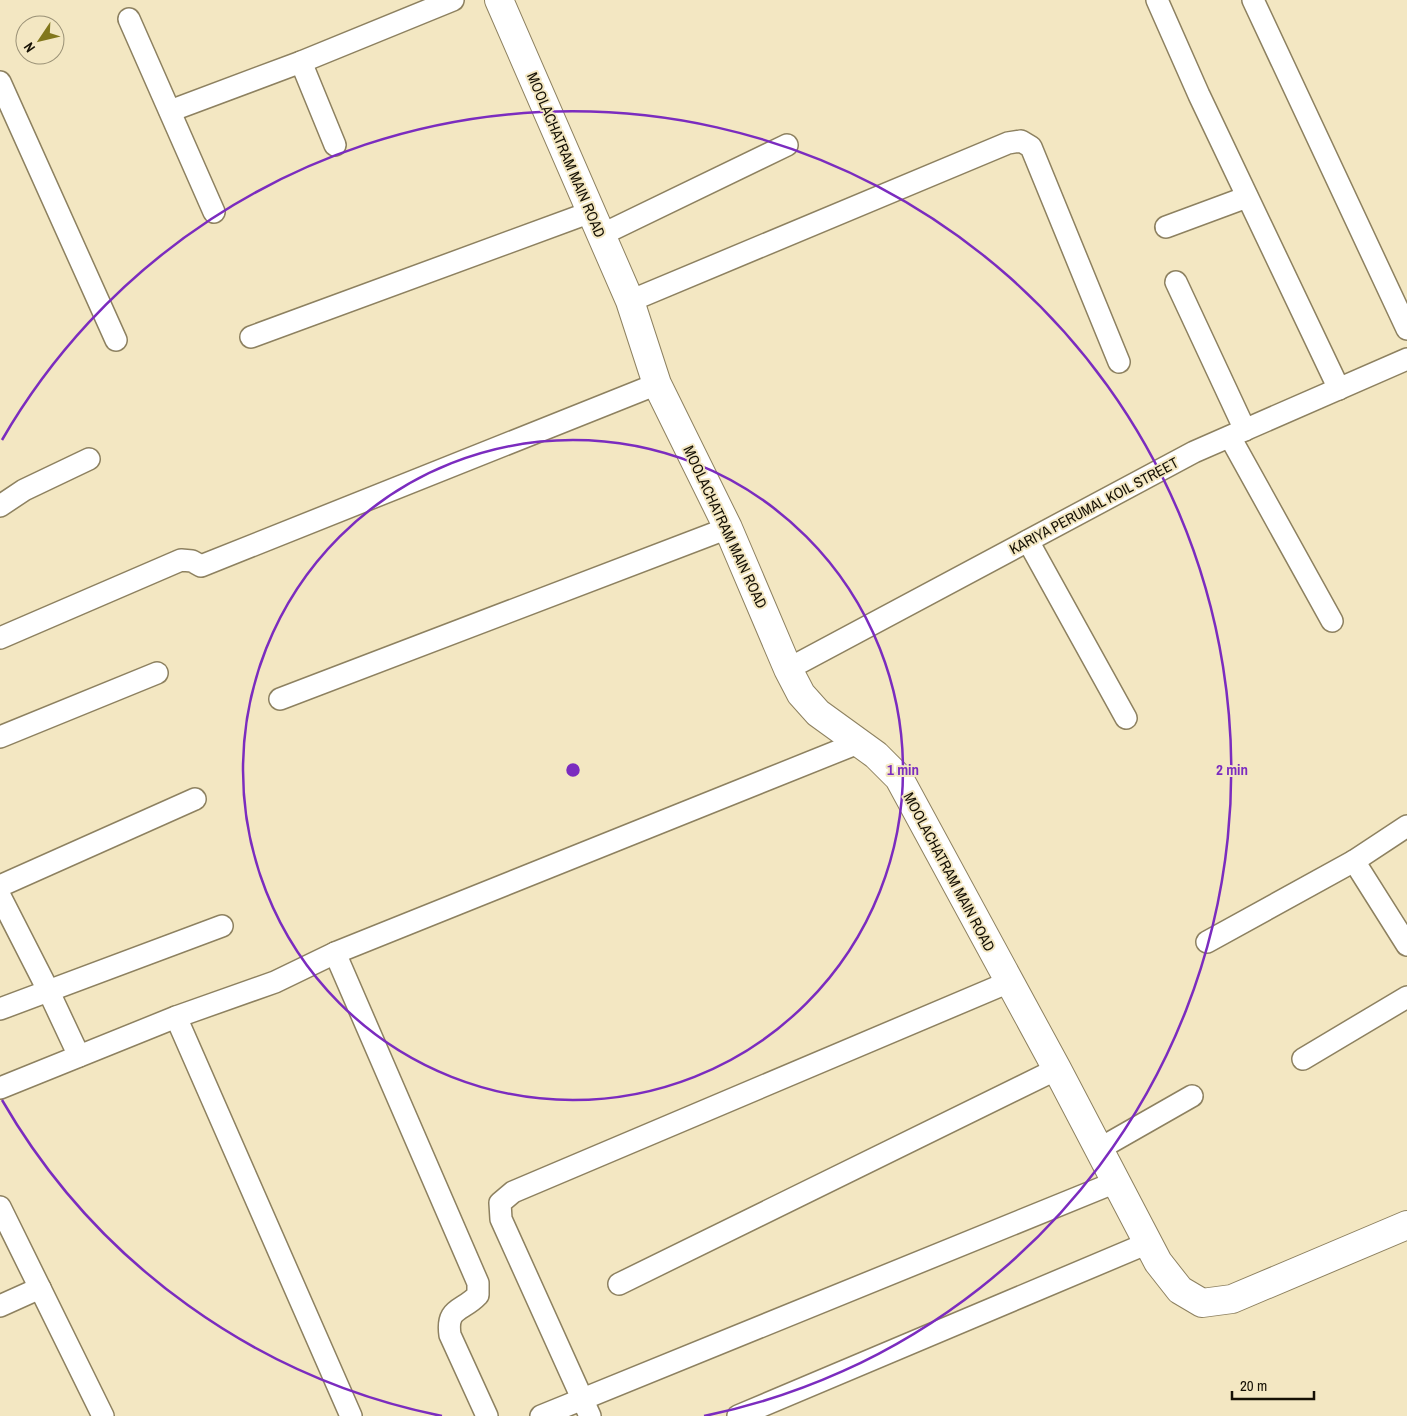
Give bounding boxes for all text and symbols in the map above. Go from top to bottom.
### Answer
north arrow [15,15,65,65]
text: N [20,39,39,56]
street label: MOOLACHATRAM MAIN ROAD [522,69,611,241]
street label: MOOLACHATRAM MAIN ROAD [678,442,773,612]
street label: KARIYA PERUMAL KOIL STREET [1005,452,1183,559]
text: 1 min [887,759,919,780]
text: 2 min [1216,759,1248,780]
centre of rings [564,761,582,779]
street label: MOOLACHATRAM MAIN ROAD [899,788,1000,955]
scale bar [1232,1368,1314,1400]
text: 20 m [1240,1375,1267,1396]

